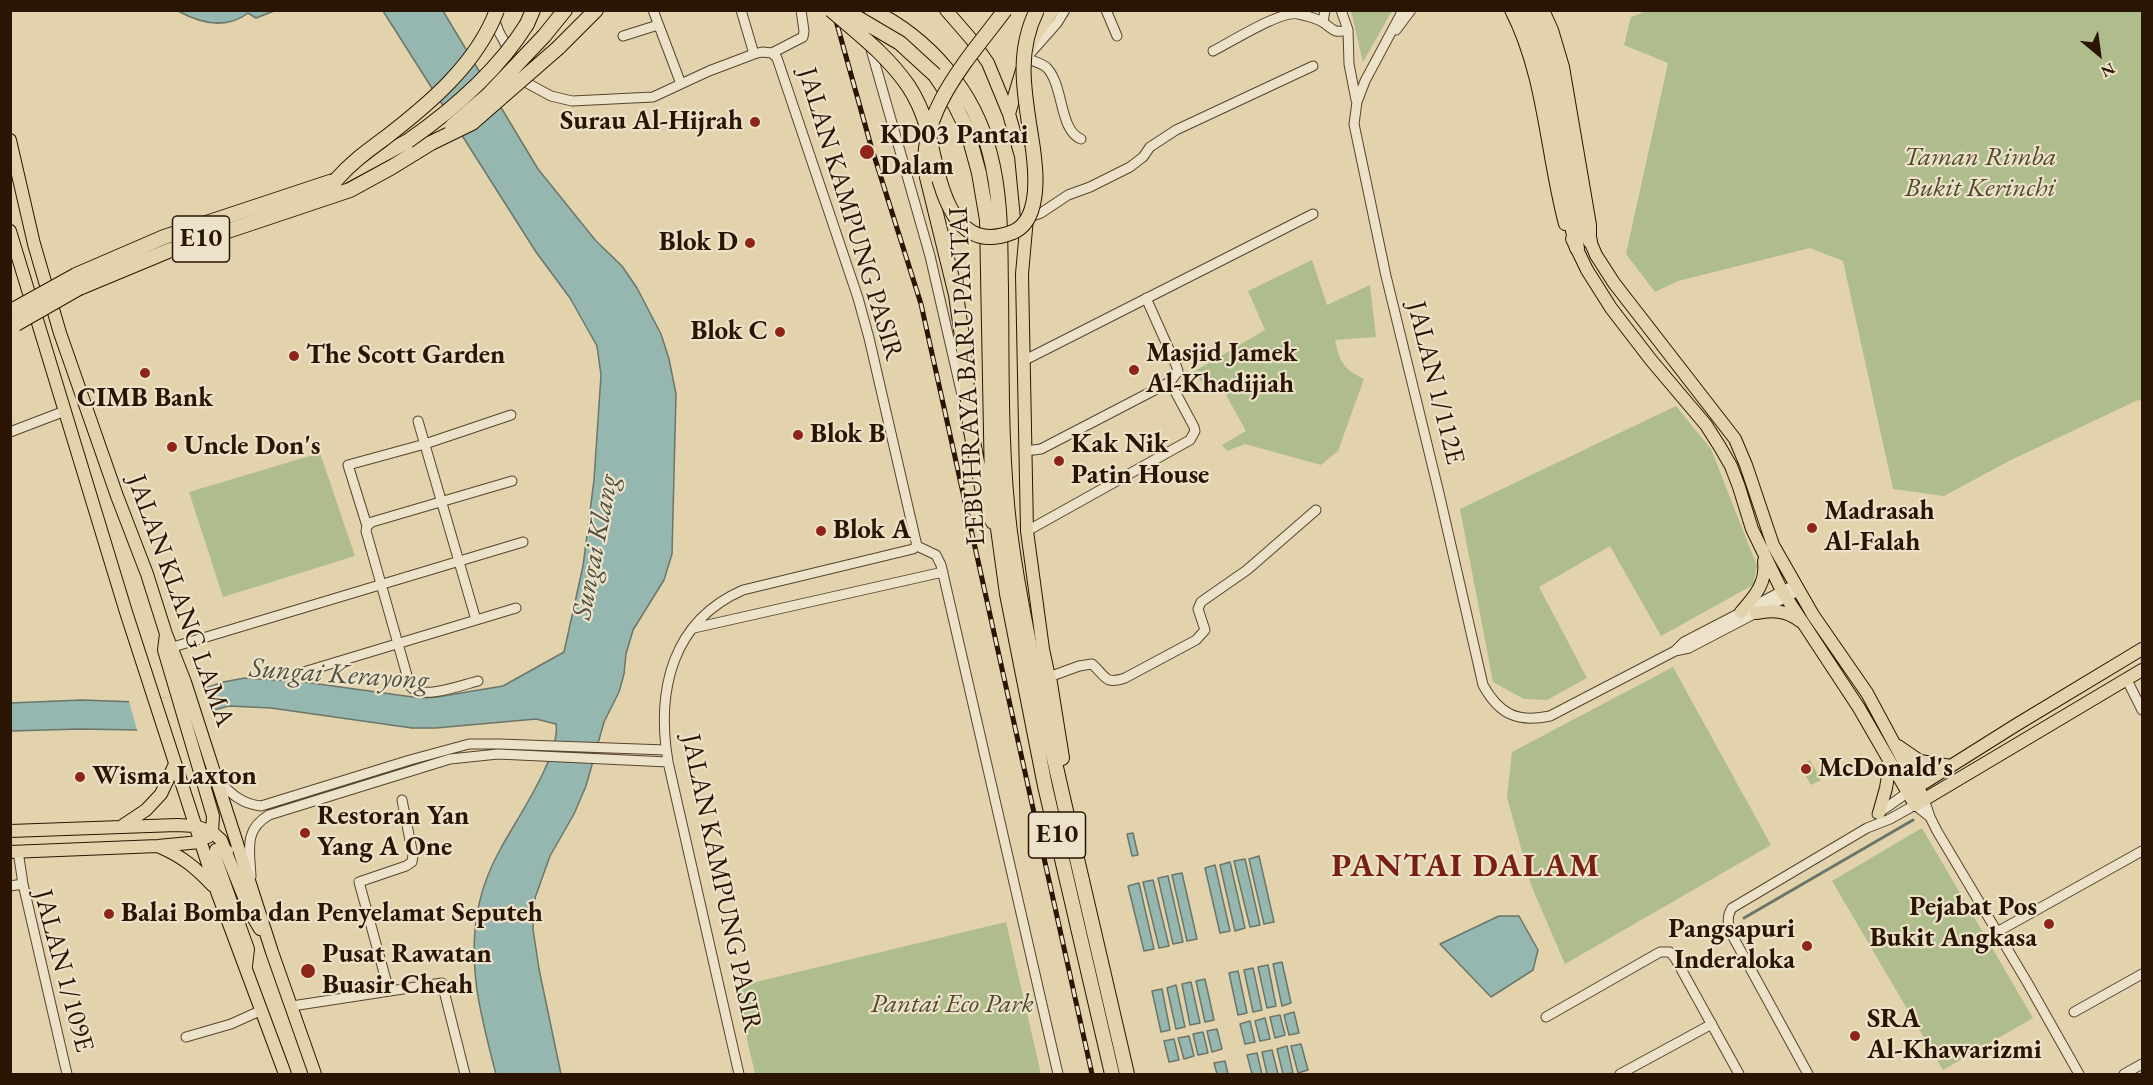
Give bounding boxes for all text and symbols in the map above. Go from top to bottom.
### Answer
north arrow [2069,24,2129,84]
text: N [2097,58,2119,83]
street label: JALAN KAMPUNG PASIR [790,64,910,364]
place label: Surau Al-Hijrah [560,106,743,138]
marker: Surau Al-Hijrah [748,115,762,129]
place label: KD03 Pantai Dalam [880,120,1029,183]
park label: Taman Rimba Bukit Kerinchi [1903,142,2057,205]
marker: KD03 Pantai Dalam [858,143,876,161]
street label: LEBUHRAYA BARU PANTAI [943,206,993,546]
road number: E10 [172,216,230,262]
place label: Blok D [659,227,738,259]
marker: Blok D [743,236,757,250]
street label: JALAN 1/112E [1399,298,1471,468]
place label: Blok C [690,316,768,348]
marker: Blok C [773,325,787,339]
place label: Masjid Jamek Al-Khadijiah [1146,338,1297,401]
place label: The Scott Garden [306,340,505,372]
marker: The Scott Garden [287,349,301,363]
marker: Masjid Jamek Al-Khadijiah [1127,363,1141,377]
marker: CIMB Bank [138,366,152,380]
place label: CIMB Bank [77,383,213,415]
place label: Blok B [810,419,885,451]
marker: Blok B [791,428,805,442]
place label: Kak Nik Patin House [1071,429,1209,492]
place label: Uncle Don's [184,431,321,463]
marker: Uncle Don's [165,440,179,454]
marker: Kak Nik Patin House [1052,454,1066,468]
street label: JALAN KLANG LAMA [119,471,241,731]
water label: Sungai Klang [565,472,627,622]
place label: Madrasah Al-Falah [1824,496,1935,559]
place label: Blok A [833,515,911,547]
marker: Madrasah Al-Falah [1805,521,1819,535]
marker: Blok A [814,524,828,538]
water label: Sungai Kerayong [248,652,430,698]
street label: JALAN KAMPUNG PASIR [674,731,768,1035]
place label: McDonald's [1818,753,1953,785]
place label: Wisma Laxton [92,761,257,793]
marker: McDonald's [1799,762,1813,776]
marker: Wisma Laxton [73,770,87,784]
place label: Restoran Yan Yang A One [317,801,469,864]
road number: E10 [1028,812,1086,858]
marker: Restoran Yan Yang A One [298,826,312,840]
district label: PANTAI DALAM [1331,847,1601,887]
street label: JALAN 1/109E [26,886,100,1056]
place label: Pejabat Pos Bukit Angkasa [1870,892,2037,955]
place label: Balai Bomba dan Penyelamat Seputeh [121,898,543,930]
marker: Balai Bomba dan Penyelamat Seputeh [102,907,116,921]
place label: Pangsapuri Inderaloka [1668,914,1795,977]
marker: Pejabat Pos Bukit Angkasa [2042,917,2056,931]
place label: Pusat Rawatan Buasir Cheah [322,939,492,1002]
marker: Pangsapuri Inderaloka [1800,939,1814,953]
marker: Pusat Rawatan Buasir Cheah [299,962,317,980]
park label: Pantai Eco Park [870,989,1034,1021]
place label: SRA Al-Khawarizmi [1867,1004,2042,1067]
marker: SRA Al-Khawarizmi [1848,1029,1862,1043]

